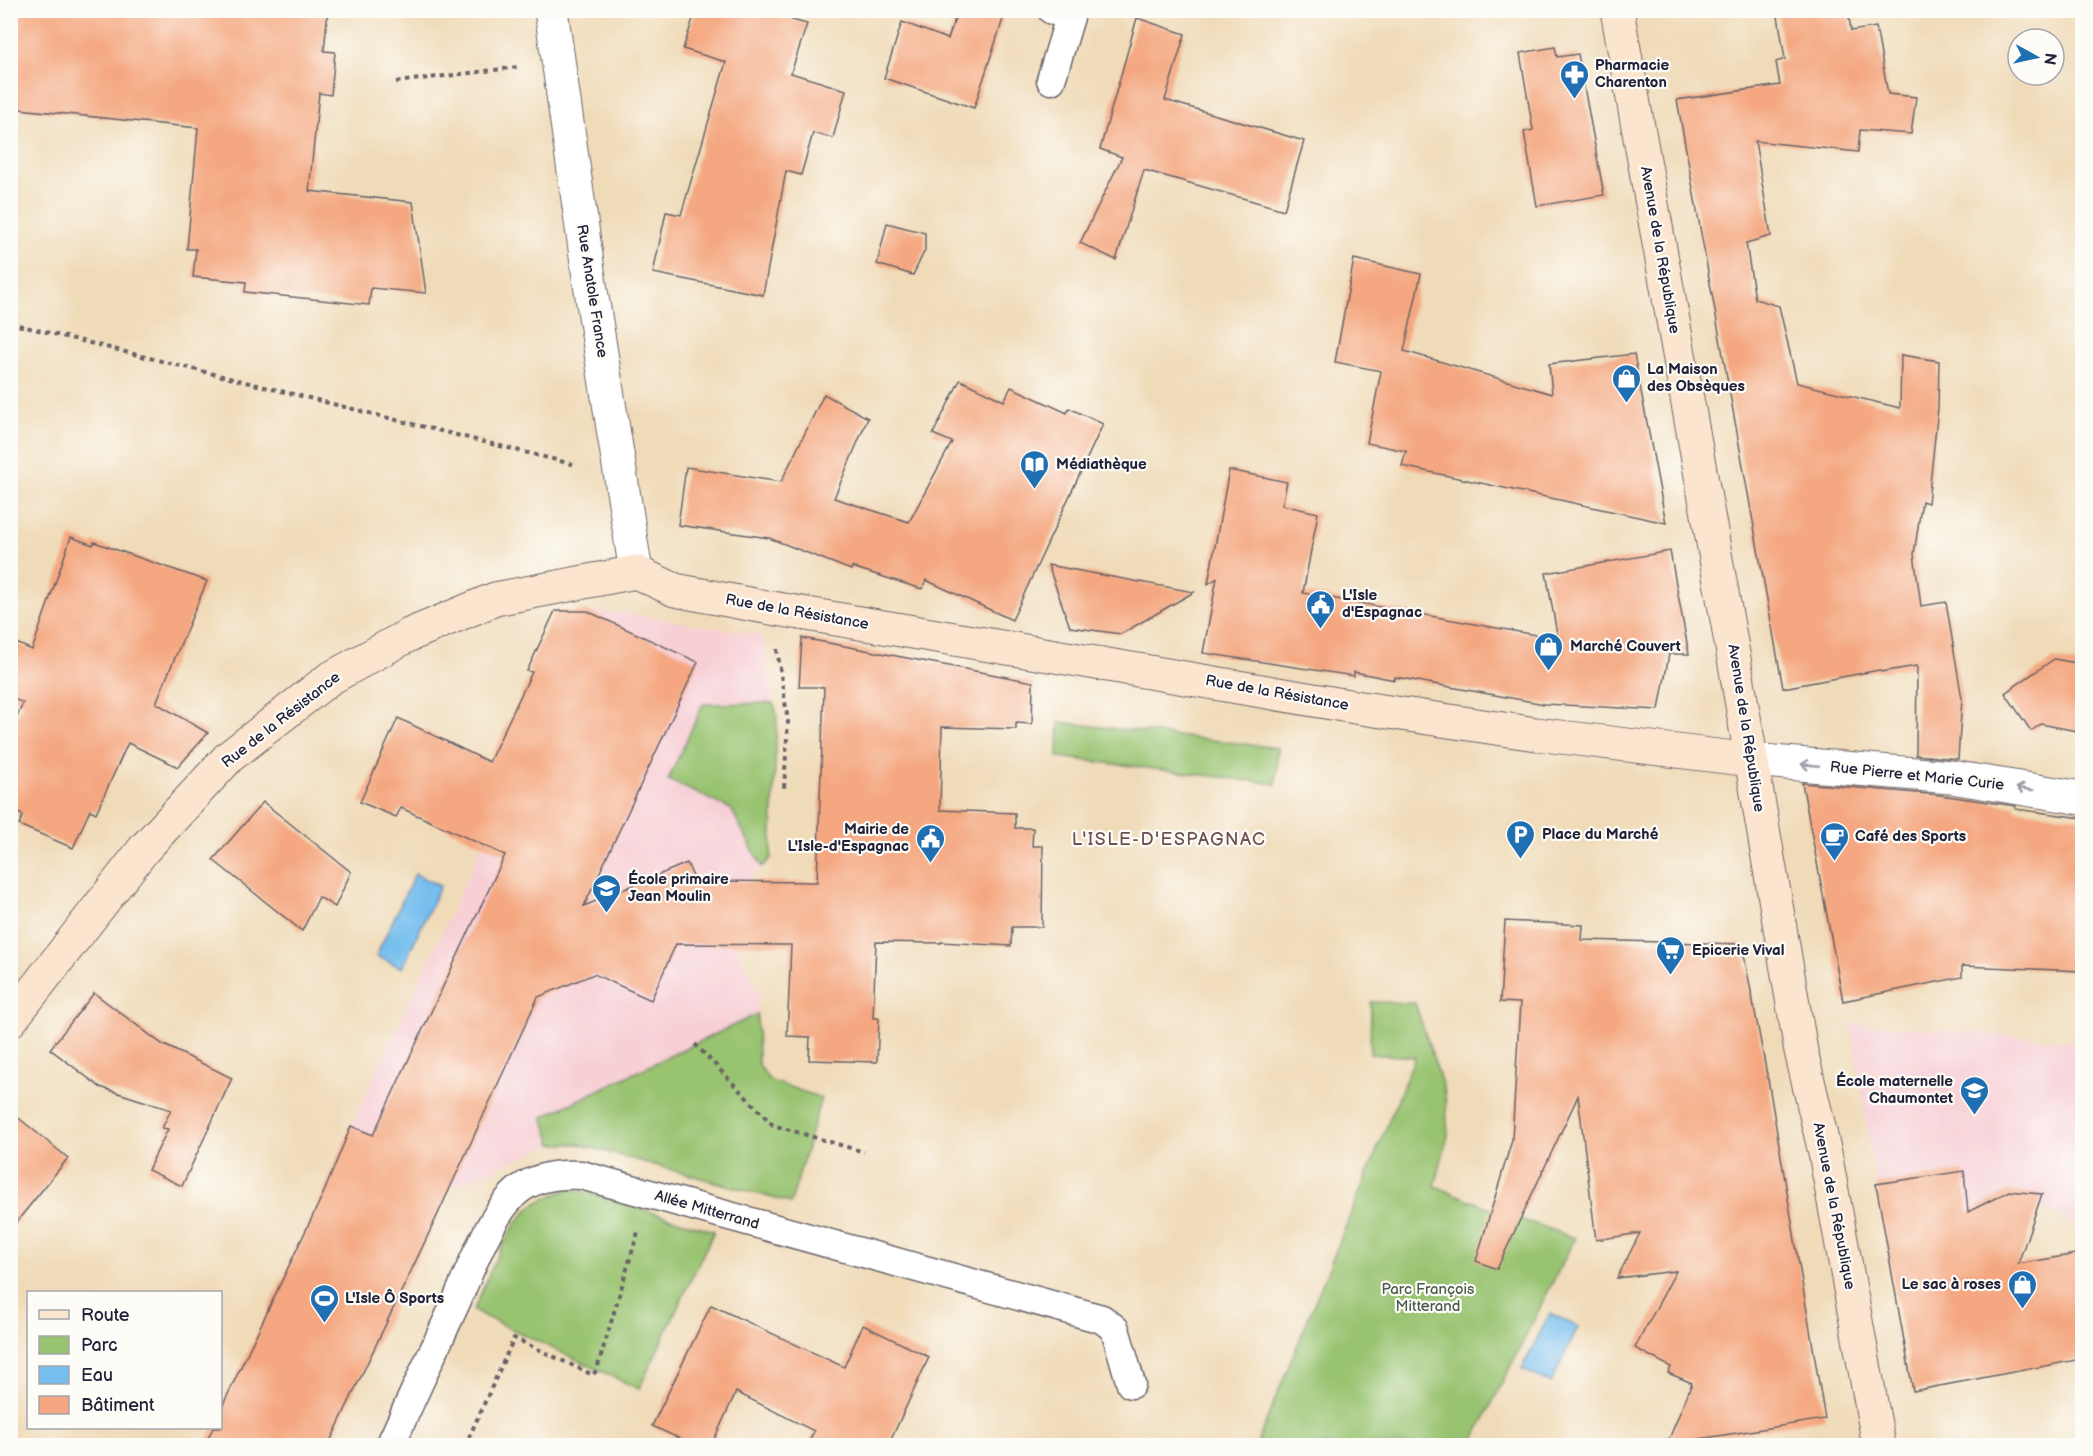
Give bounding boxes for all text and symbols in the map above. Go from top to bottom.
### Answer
north arrow [2006,27,2066,87]
text: N [2039,52,2060,66]
place label: Pharmacie Charenton [1595,56,1669,92]
pharmacy icon: Pharmacie Charenton [1558,58,1590,100]
street label: Avenue de la République [1636,165,1684,335]
street label: Rue Anatole France [572,223,612,359]
place label: La Maison des Obsèques [1647,360,1745,396]
shop icon: La Maison des Obsèques [1610,362,1642,404]
library icon: Médiathèque [1019,448,1051,490]
place label: Médiathèque [1056,455,1147,474]
place label: L'Isle d'Espagnac [1342,586,1422,622]
public building icon: L'Isle d'Espagnac [1305,588,1337,630]
street label: Rue de la Résistance [724,590,870,634]
shop icon: Marché Couvert [1533,630,1565,672]
place label: Marché Couvert [1570,637,1681,656]
street label: Avenue de la République [1723,643,1769,813]
street label: Rue de la Résistance [218,668,344,772]
street label: Rue de la Résistance [1204,671,1350,715]
street label: Rue Pierre et Marie Curie [1829,757,2005,795]
one-way arrow [1801,759,1821,770]
one-way arrow [2015,783,2035,794]
parking icon: Place du Marché [1505,818,1537,860]
place label: Mairie de L'Isle-d'Espagnac [788,820,909,856]
cafe icon: Café des Sports [1818,820,1850,862]
public building icon: Mairie de L'Isle-d'Espagnac [914,822,946,864]
place label: Place du Marché [1542,825,1658,844]
place label: Café des Sports [1855,827,1966,846]
district label: L'ISLE-D'ESPAGNAC [1072,829,1266,850]
place label: École primaire Jean Moulin [628,869,729,906]
school or university icon: École primaire Jean Moulin [591,872,623,914]
supermarket icon: Epicerie Vival [1655,934,1687,976]
place label: Epicerie Vival [1692,941,1784,960]
place label: École maternelle Chaumontet [1836,1071,1953,1108]
school or university icon: École maternelle Chaumontet [1958,1074,1990,1116]
street label: Avenue de la République [1808,1121,1860,1291]
street label: Allée Mitterrand [653,1186,761,1234]
shop icon: Le sac à roses [2006,1268,2038,1310]
place label: Le sac à roses [1901,1275,2001,1294]
park label: Parc François Mitterand [1382,1280,1475,1316]
sports icon: L'Isle Ô Sports [308,1282,340,1324]
place label: L'Isle Ô Sports [345,1288,444,1308]
legend [27,1291,222,1429]
text: Route [81,1305,130,1326]
text: Parc [81,1335,118,1356]
text: Eau [81,1365,113,1386]
text: Bâtiment [81,1395,155,1416]

